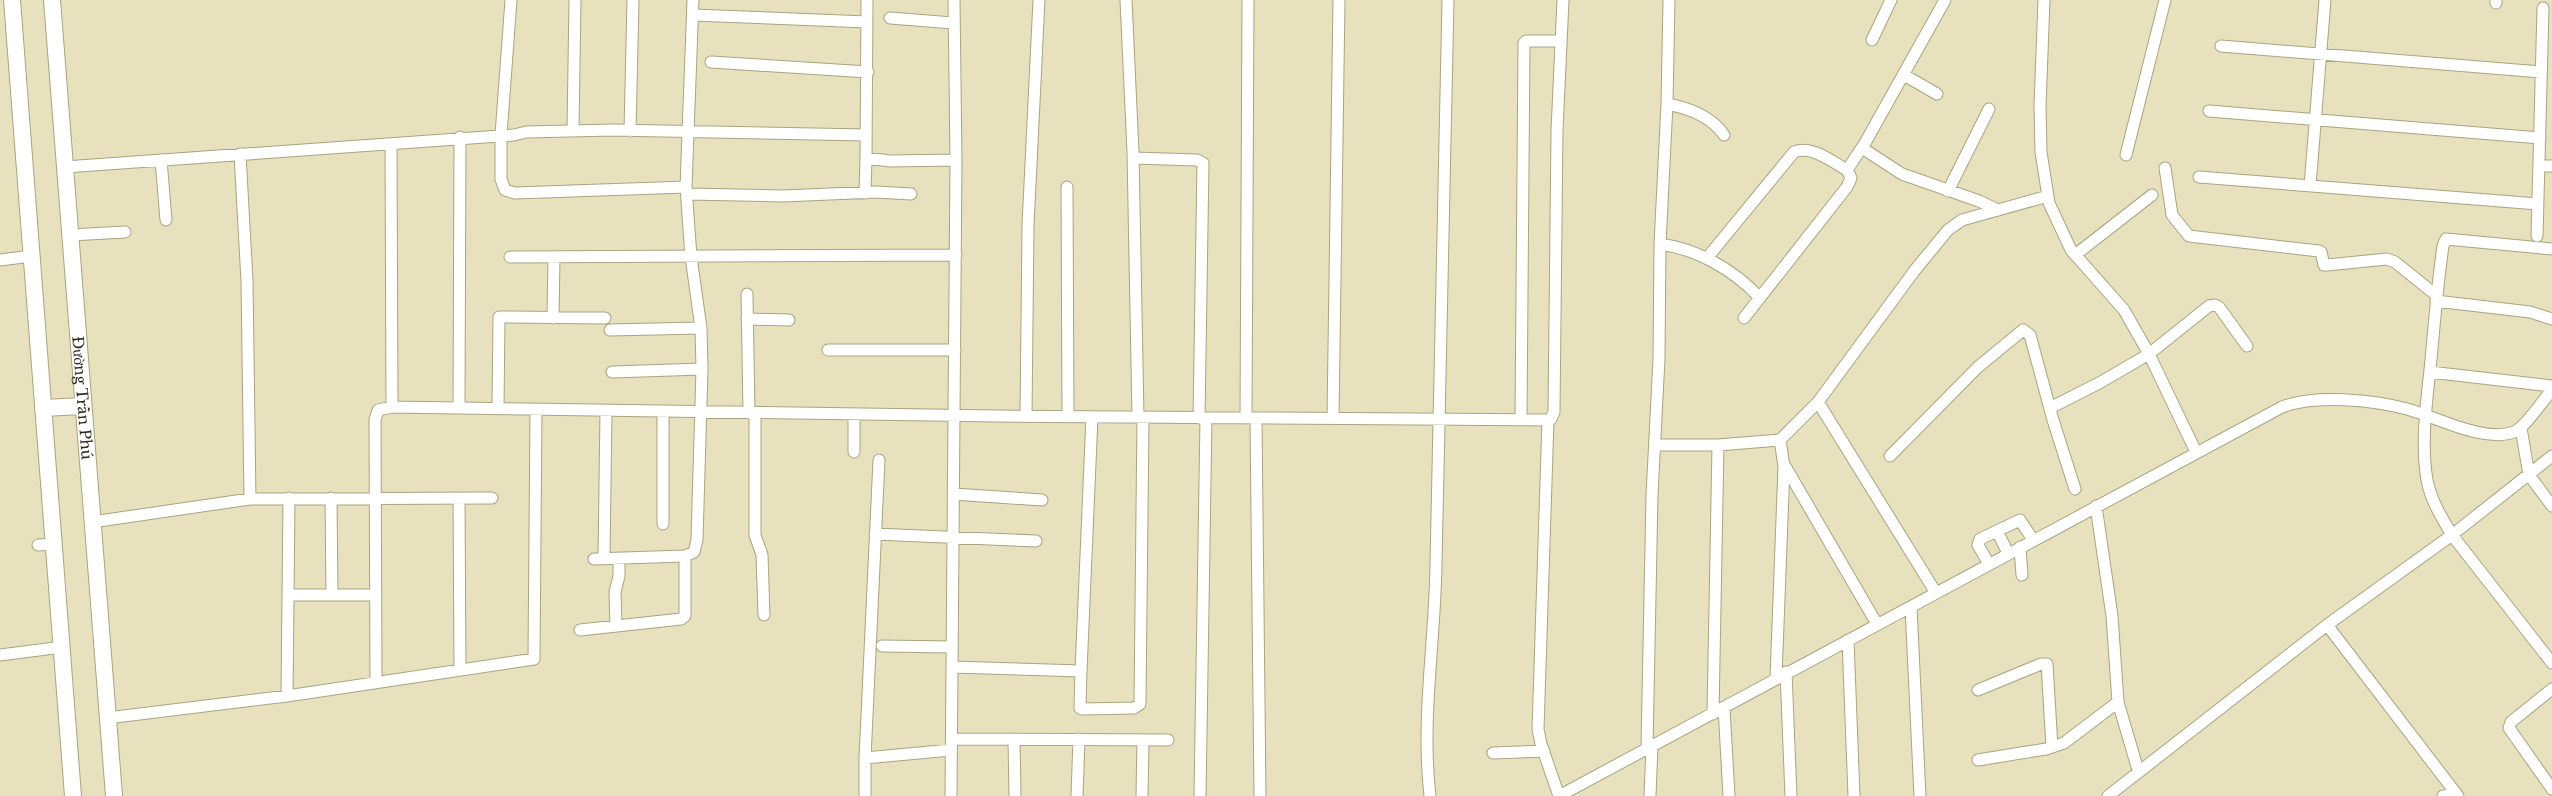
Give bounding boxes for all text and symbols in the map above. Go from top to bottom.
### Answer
street label: Đường Trần Phú [69,335,97,460]

